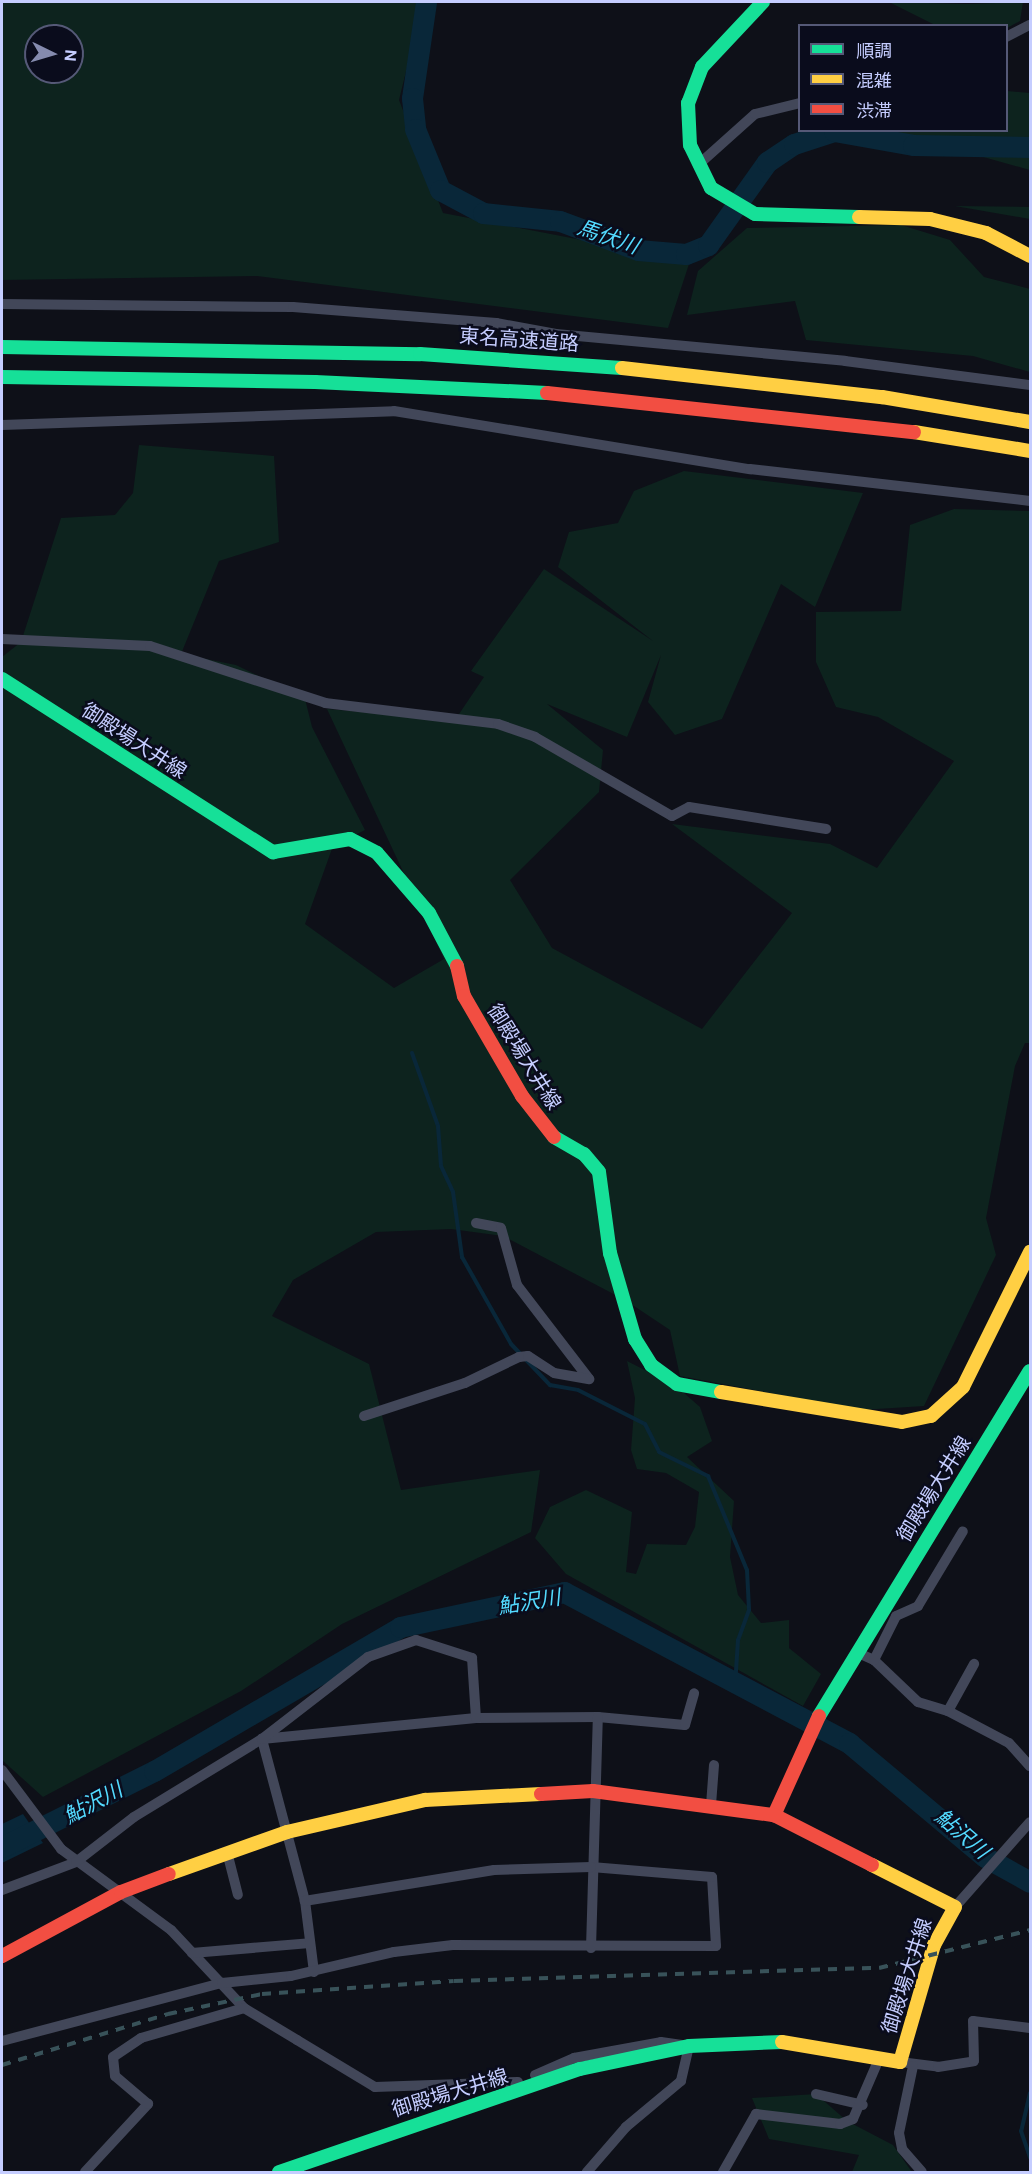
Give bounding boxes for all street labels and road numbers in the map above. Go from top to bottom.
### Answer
street label: 東名高速道路 [458,324,580,356]
street label: 御殿場大井線 [77,698,191,784]
street label: 御殿場大井線 [482,1000,566,1114]
street label: 御殿場大井線 [892,1432,976,1546]
street label: 御殿場大井線 [877,1915,937,2037]
street label: 御殿場大井線 [389,2064,511,2122]

